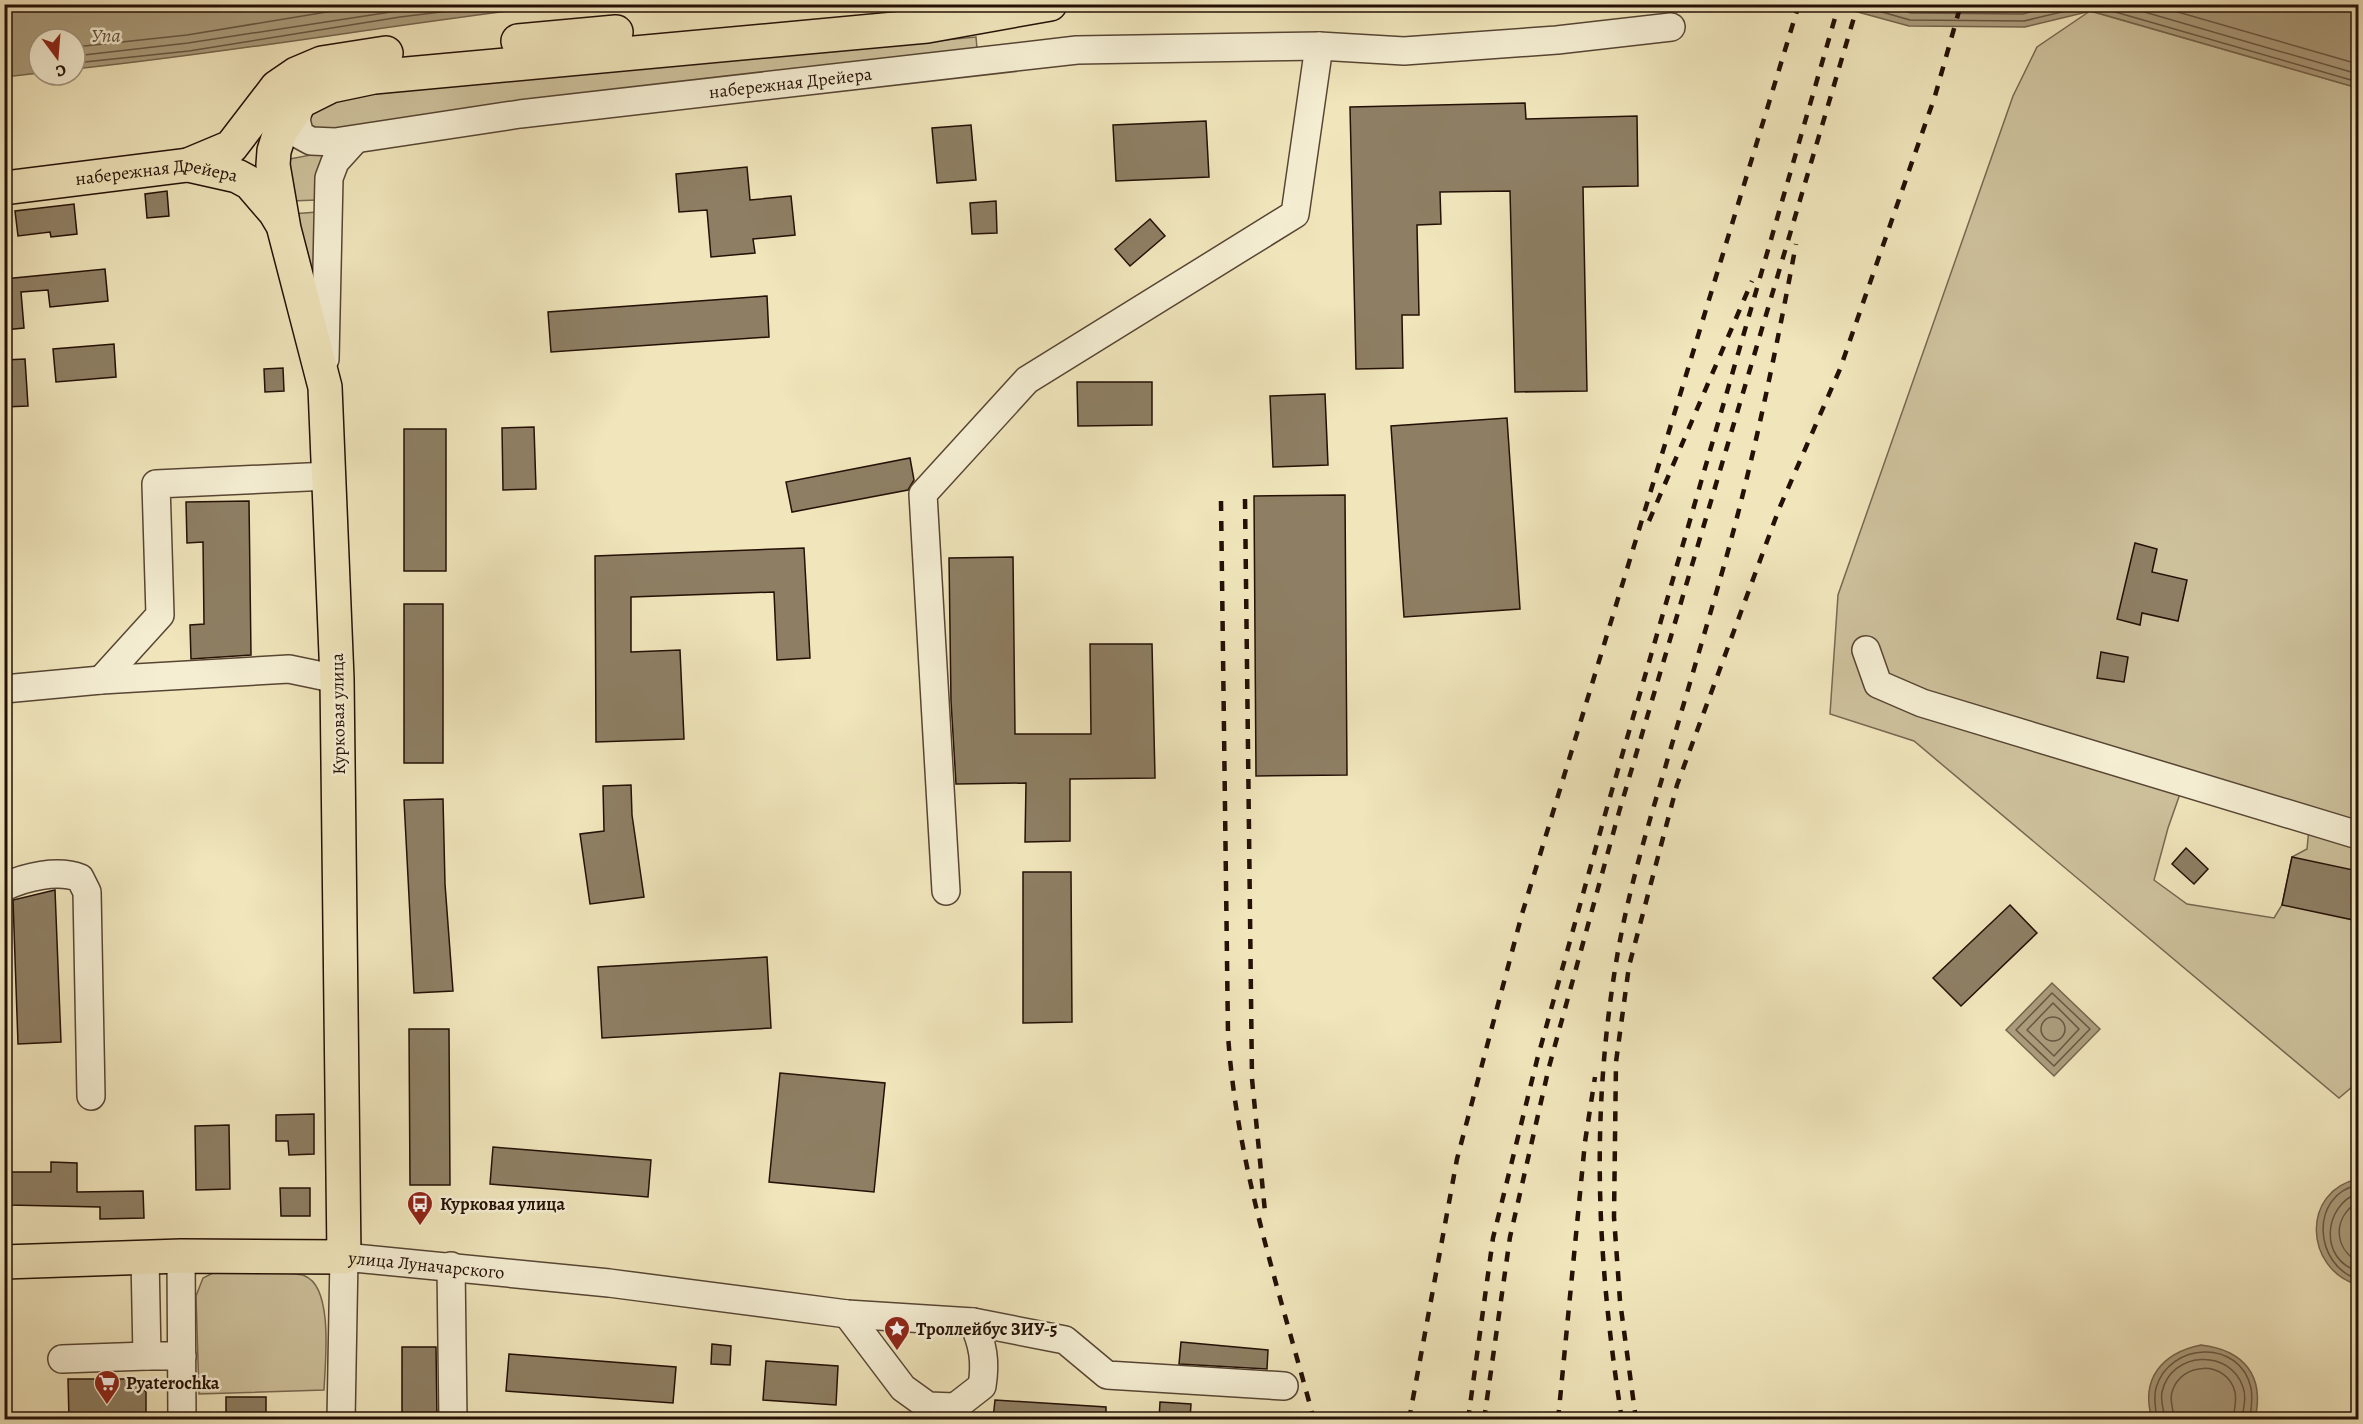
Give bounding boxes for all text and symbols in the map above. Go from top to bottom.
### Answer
water label: Упа [91,22,121,49]
north arrow [27,27,87,87]
text: С [53,59,69,82]
street label: набережная Дрейера [707,62,874,104]
street label: набережная Дрейера [74,153,241,191]
street label: Курковая улица [325,652,351,775]
bus stop icon: Курковая улица [405,1189,435,1227]
place label: Курковая улица [440,1192,566,1216]
street label: улица Луначарского [346,1245,506,1285]
place icon: Троллейбус ЗИУ-5 [882,1314,912,1352]
place label: Троллейбус ЗИУ-5 [916,1317,1058,1341]
supermarket icon: Pyaterochka [92,1368,122,1406]
place label: Pyaterochka [126,1371,220,1395]

